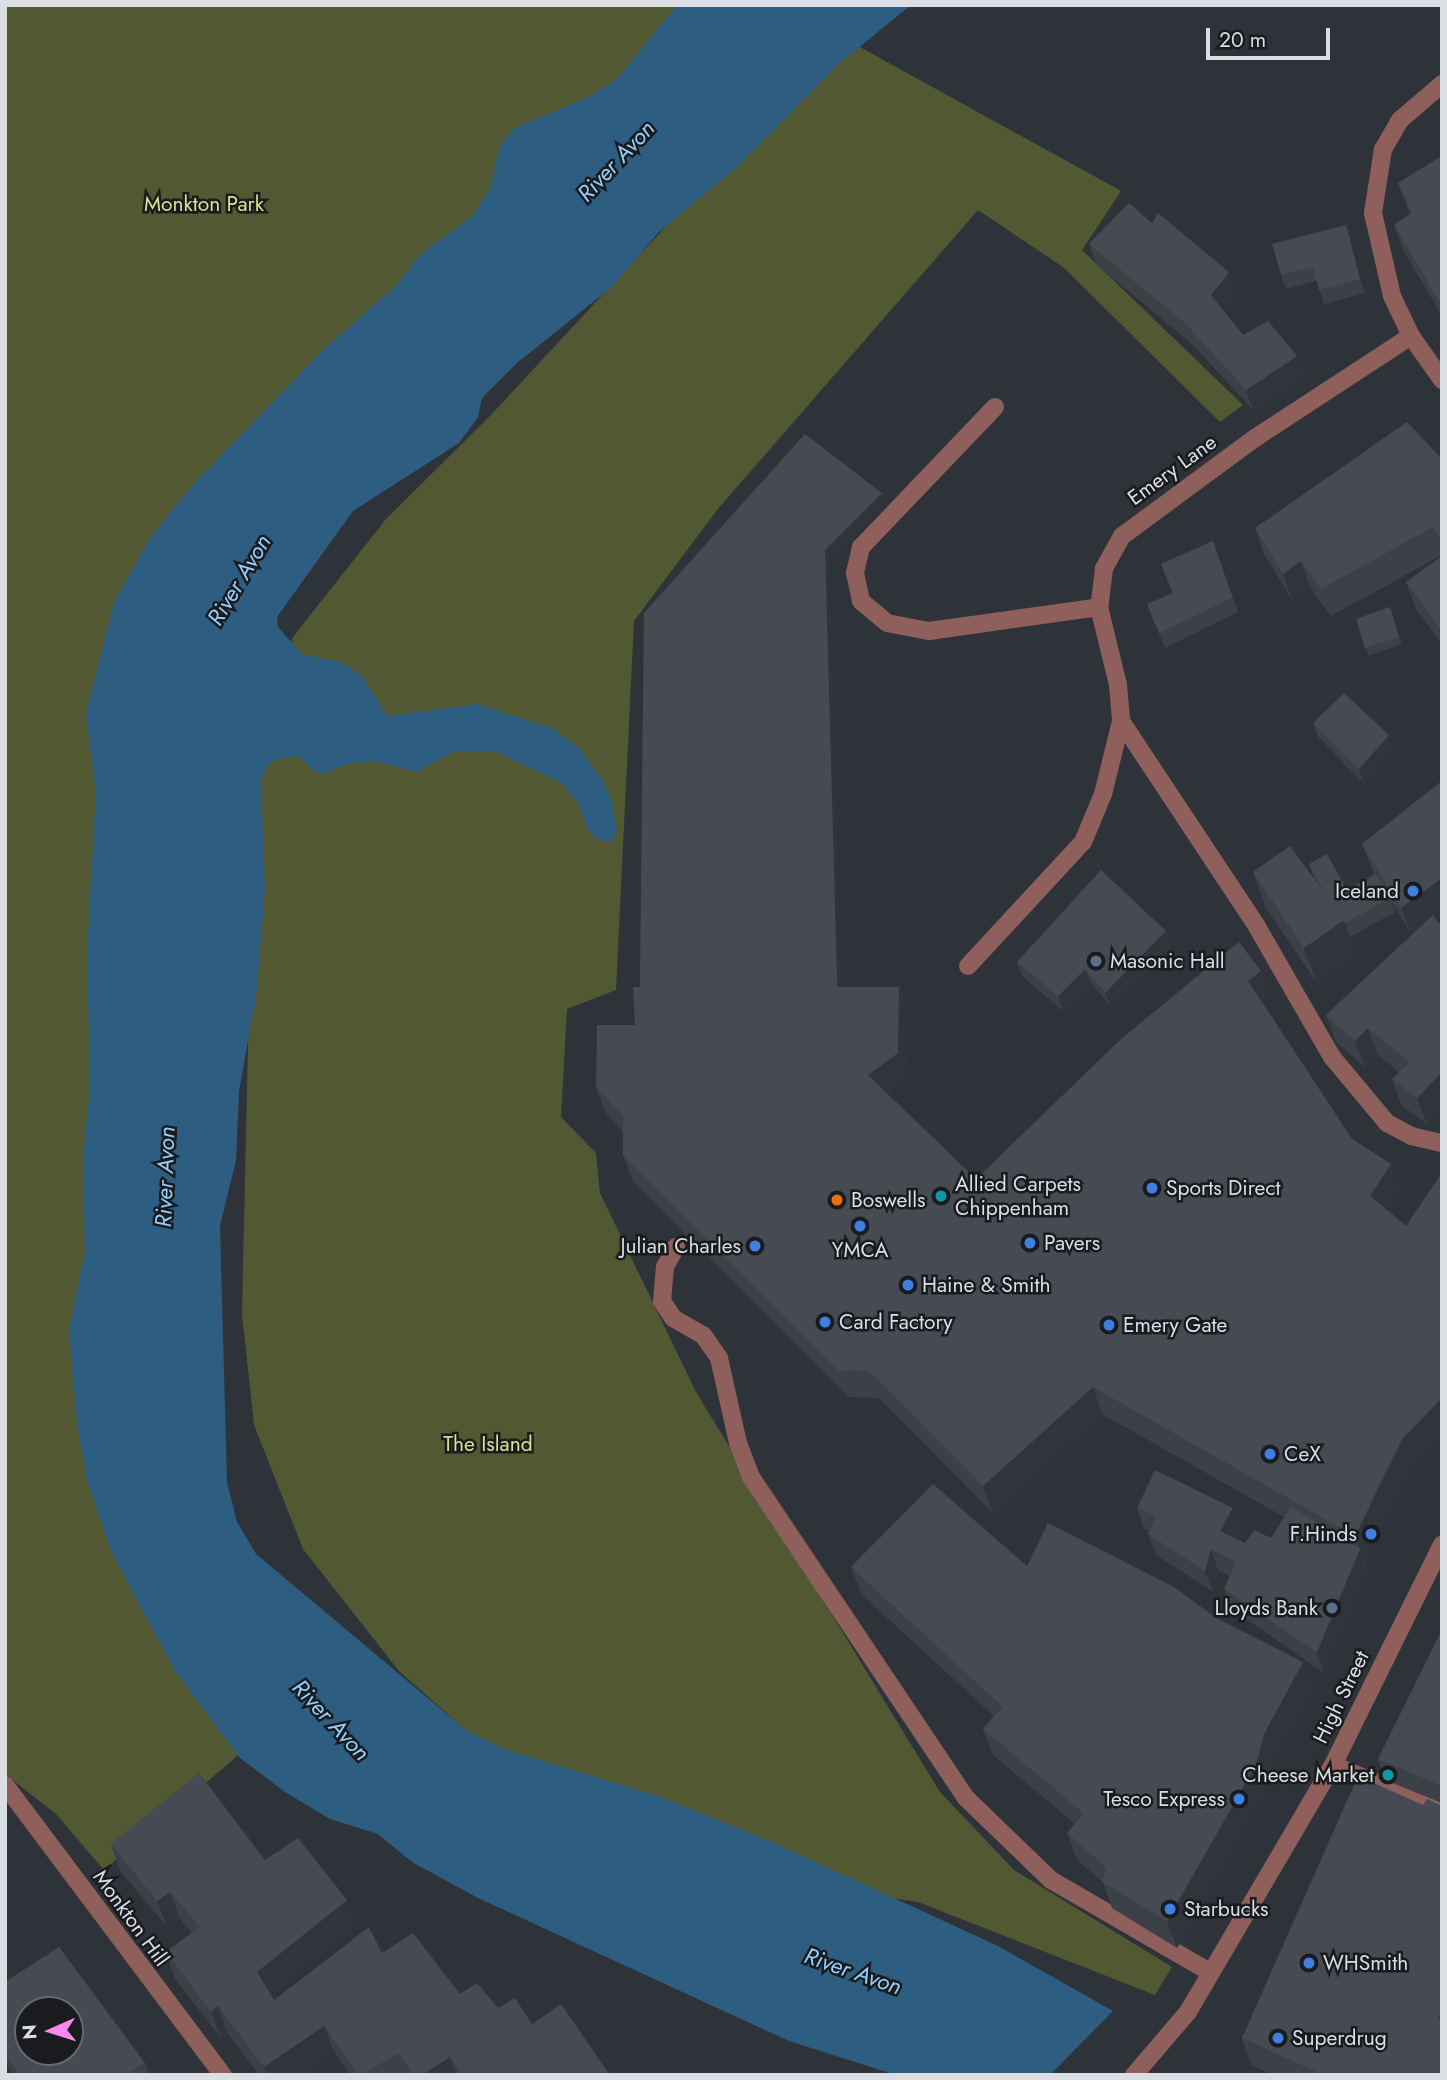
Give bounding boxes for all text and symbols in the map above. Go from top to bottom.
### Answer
scale bar [1209,14,1333,58]
text: 20 m [1219,25,1266,55]
water label: River Avon [572,115,660,207]
park label: Monkton Park [144,191,264,217]
street label: Emery Lane [1123,429,1221,511]
water label: River Avon [201,530,277,630]
place label: Iceland [1335,878,1399,904]
marker: Iceland [1405,883,1421,899]
place label: Masonic Hall [1110,948,1225,974]
marker: Masonic Hall [1088,953,1104,969]
water label: River Avon [149,1126,181,1228]
place label: Allied Carpets Chippenham [955,1171,1081,1221]
place label: Sports Direct [1166,1175,1280,1201]
marker: Sports Direct [1144,1180,1160,1196]
place label: Boswells [851,1187,925,1213]
marker: Allied Carpets Chippenham [933,1188,949,1204]
marker: Boswells [829,1192,845,1208]
marker: YMCA [852,1218,868,1234]
place label: Pavers [1044,1230,1100,1256]
place label: Julian Charles [620,1233,741,1259]
marker: Pavers [1022,1235,1038,1251]
place label: YMCA [832,1237,888,1263]
marker: Julian Charles [747,1238,763,1254]
place label: Haine & Smith [922,1272,1051,1298]
marker: Haine & Smith [900,1277,916,1293]
place label: Card Factory [839,1309,953,1335]
place label: Emery Gate [1123,1312,1227,1338]
marker: Card Factory [817,1314,833,1330]
marker: Emery Gate [1101,1317,1117,1333]
park label: The Island [443,1431,533,1457]
place label: CeX [1284,1441,1321,1467]
marker: CeX [1262,1446,1278,1462]
place label: F.Hinds [1290,1521,1357,1547]
marker: F.Hinds [1363,1526,1379,1542]
place label: Lloyds Bank [1215,1595,1318,1621]
marker: Lloyds Bank [1324,1600,1340,1616]
street label: High Street [1308,1647,1374,1747]
water label: River Avon [287,1674,375,1766]
place label: Cheese Market [1242,1762,1374,1788]
marker: Cheese Market [1380,1767,1396,1783]
place label: Tesco Express [1103,1786,1225,1812]
marker: Tesco Express [1231,1791,1247,1807]
street label: Monkton Hill [88,1865,174,1971]
place label: Starbucks [1184,1896,1269,1922]
marker: Starbucks [1162,1901,1178,1917]
water label: River Avon [801,1942,905,2000]
place label: WHSmith [1323,1950,1408,1976]
marker: WHSmith [1301,1955,1317,1971]
north arrow [14,1996,84,2066]
text: N [16,2024,43,2040]
place label: Superdrug [1292,2025,1387,2051]
marker: Superdrug [1270,2030,1286,2046]

